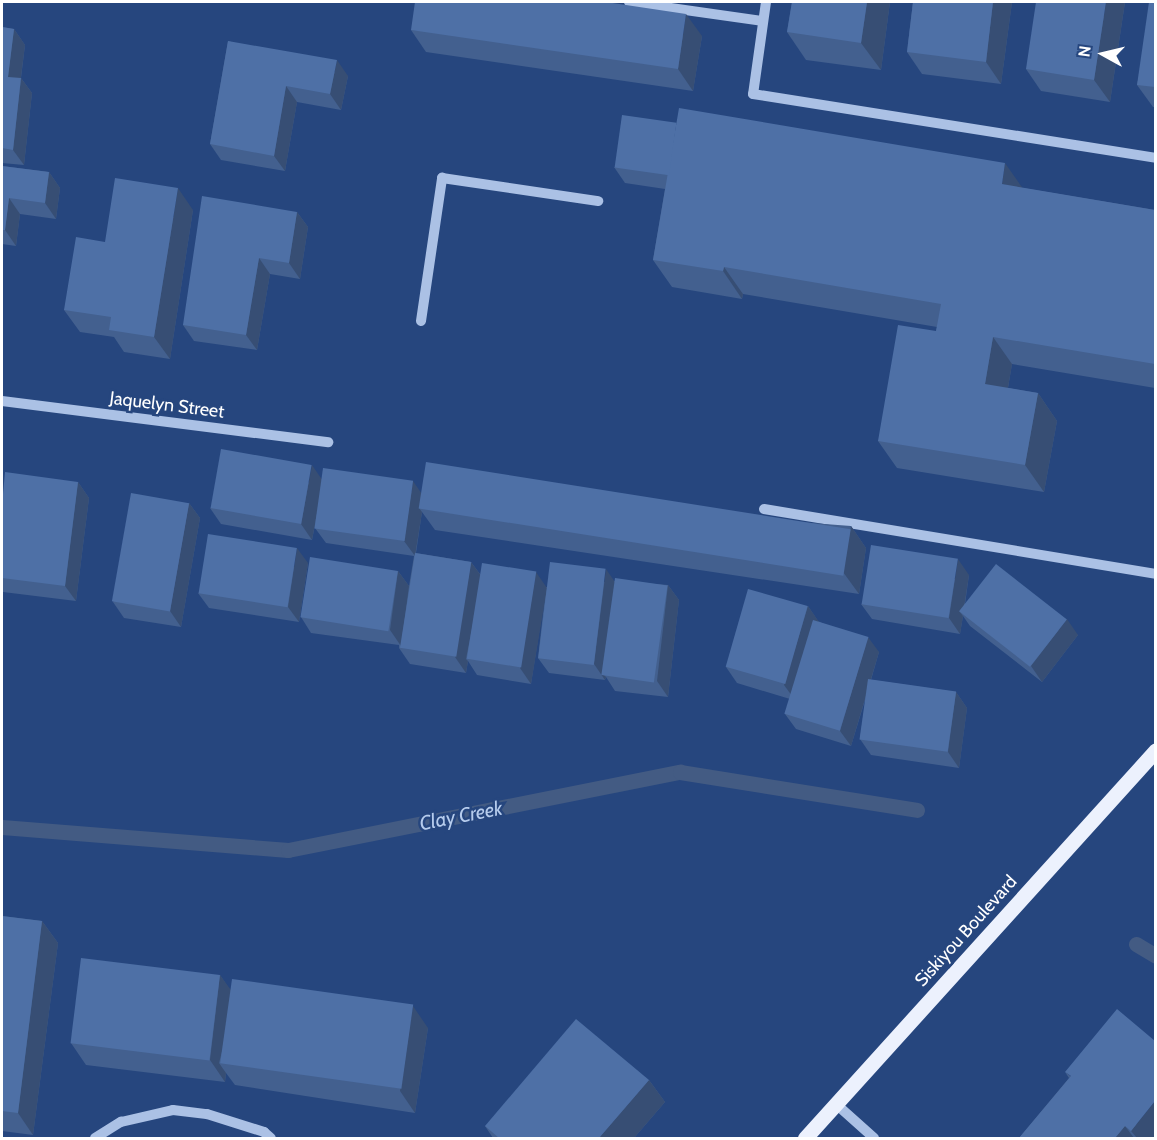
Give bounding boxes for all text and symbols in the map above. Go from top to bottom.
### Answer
north arrow [1073,24,1133,84]
text: N [1074,45,1095,58]
street label: Jaquelyn Street [108,387,226,423]
water label: Clay Creek [417,796,505,836]
street label: Siskiyou Boulevard [910,871,1022,991]

